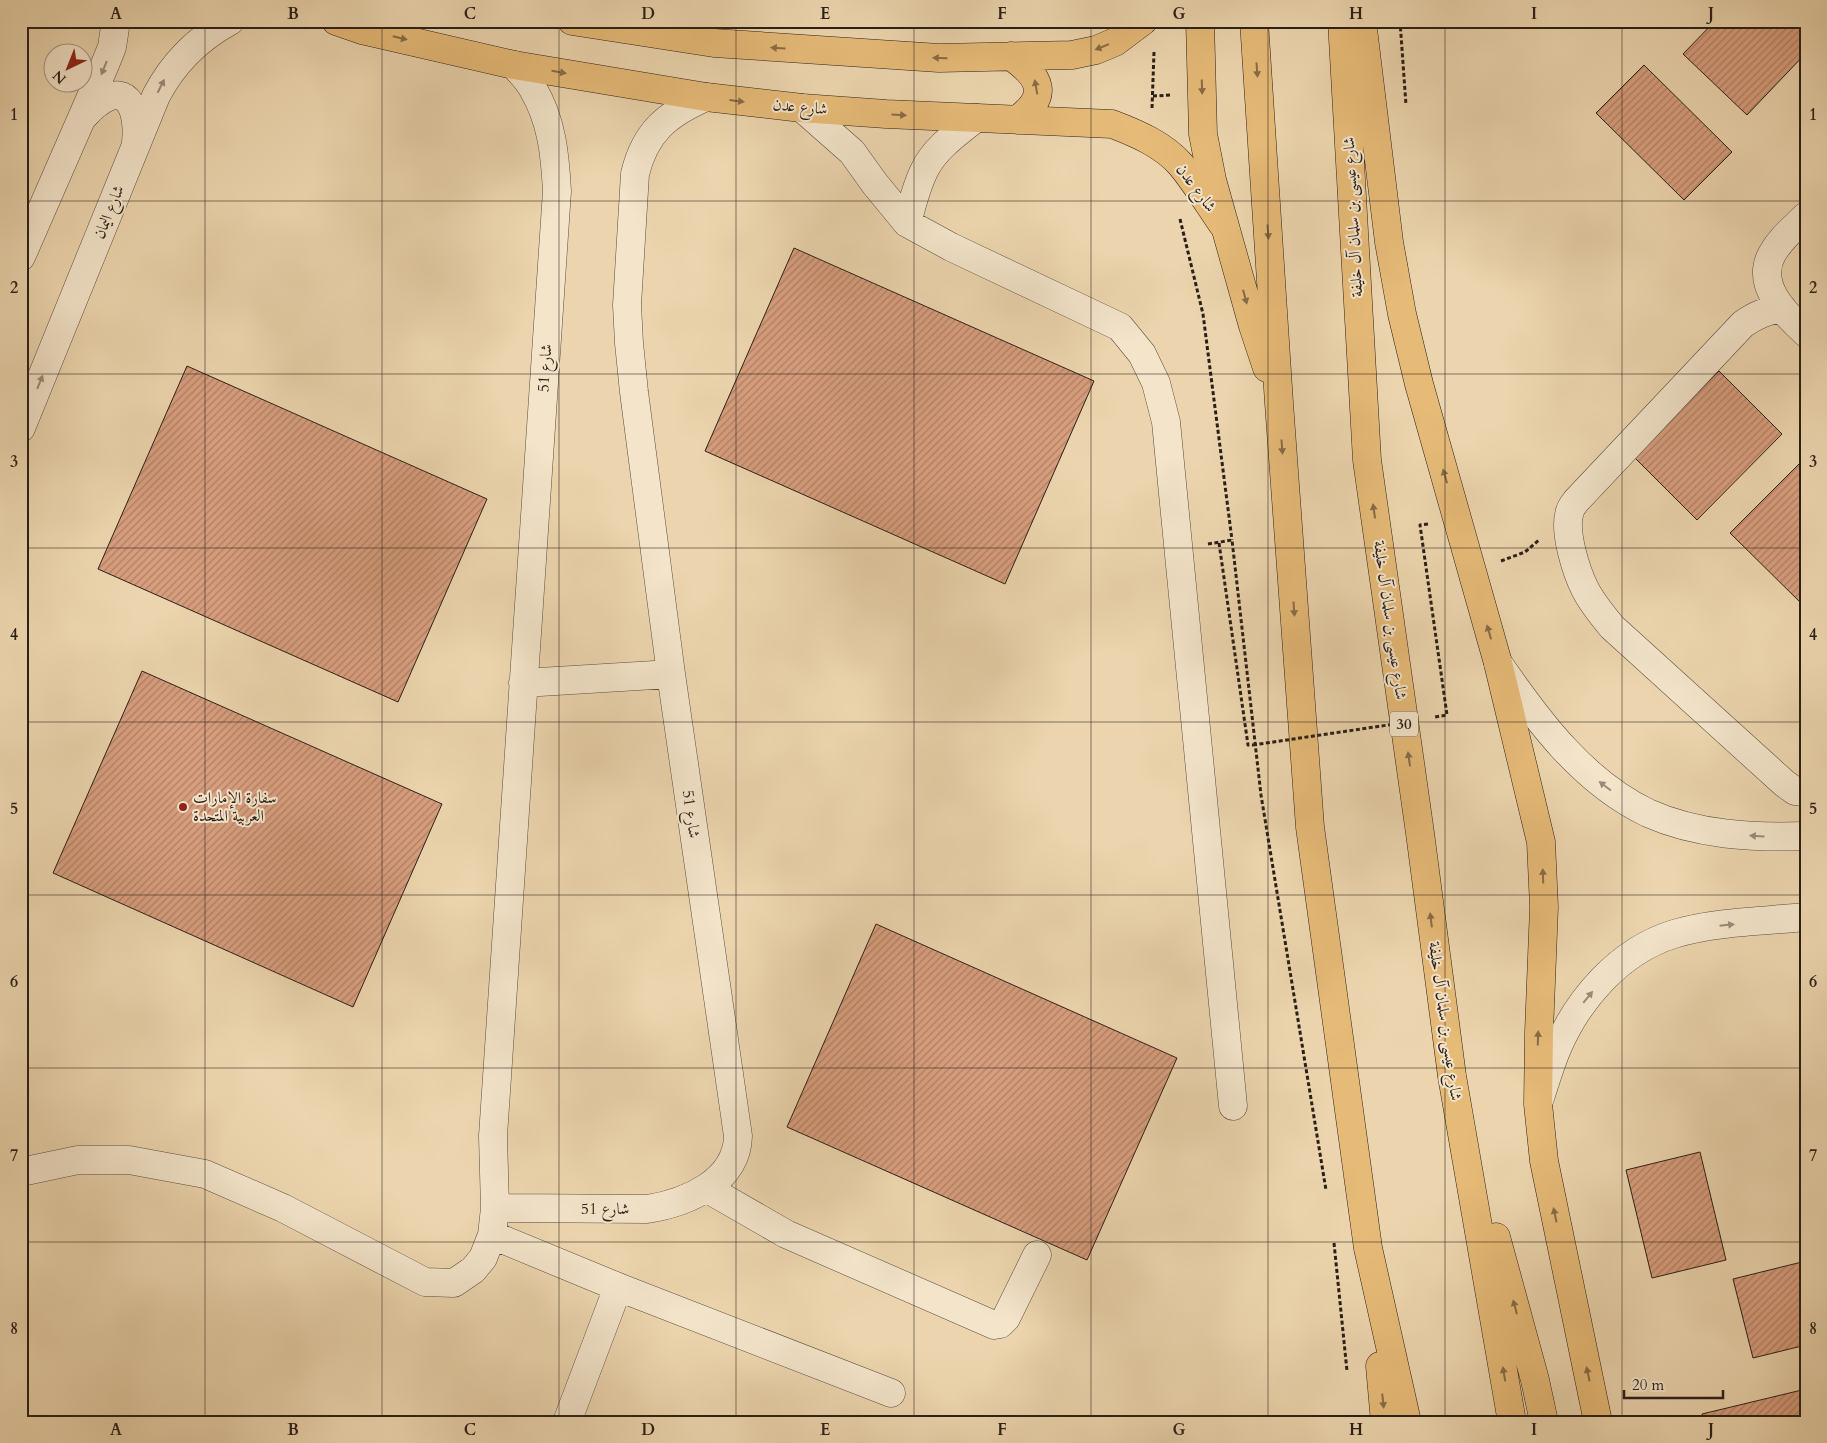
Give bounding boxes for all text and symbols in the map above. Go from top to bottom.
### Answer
text: A [110,3,122,25]
text: B [287,3,299,25]
text: C [464,3,476,25]
text: D [641,3,655,25]
text: E [820,3,830,25]
text: F [997,3,1007,25]
text: G [1172,3,1186,25]
text: H [1349,3,1363,25]
text: I [1531,3,1537,25]
text: J [1706,3,1714,25]
one-way arrow [393,34,408,42]
north arrow [42,42,92,92]
one-way arrow [770,44,786,52]
one-way arrow [1095,44,1109,52]
one-way arrow [932,53,948,61]
one-way arrow [99,61,107,75]
one-way arrow [1253,62,1261,78]
text: N [49,66,70,88]
one-way arrow [552,69,568,77]
one-way arrow [157,79,165,94]
one-way arrow [1032,79,1040,95]
one-way arrow [1198,80,1206,96]
street label: شارع عدن [771,94,828,122]
one-way arrow [729,97,745,105]
text: 1 [10,104,18,126]
text: 1 [1809,104,1817,126]
one-way arrow [891,111,907,119]
street label: شارع عيسى بن سلمان آل خليفة [1338,136,1370,298]
street label: شارع عدن [1169,159,1221,218]
street label: شارع اليمان [88,182,132,243]
one-way arrow [1264,224,1272,240]
text: 2 [10,277,18,299]
text: 2 [1809,277,1817,299]
one-way arrow [1241,290,1249,305]
street label: شارع 51 [532,343,560,393]
one-way arrow [36,375,44,390]
one-way arrow [1279,439,1287,455]
text: 3 [10,451,18,473]
text: 3 [1809,451,1817,473]
one-way arrow [1440,468,1448,483]
one-way arrow [1370,503,1378,519]
street label: شارع عيسى بن سلمان آل خليفة [1366,539,1412,701]
one-way arrow [1291,601,1299,617]
text: 4 [10,624,18,646]
one-way arrow [1485,624,1493,639]
text: 4 [1809,624,1817,646]
road number: 30 [1390,712,1418,736]
one-way arrow [1405,750,1413,766]
one-way arrow [1599,780,1612,791]
place label: سفارة الإمارات العربية المتحدة [193,787,277,827]
street label: شارع 51 [675,788,705,840]
text: 5 [10,798,18,820]
text: 5 [1809,798,1817,820]
marker: سفارة الإمارات العربية المتحدة [177,801,189,813]
one-way arrow [1749,831,1765,839]
one-way arrow [1539,867,1547,883]
one-way arrow [1427,911,1435,927]
one-way arrow [1719,921,1735,929]
street label: شارع عيسى بن سلمان آل خليفة [1421,940,1467,1102]
text: 6 [10,971,18,993]
text: 6 [1809,971,1817,993]
one-way arrow [1582,991,1593,1004]
one-way arrow [1535,1030,1543,1046]
text: 7 [10,1145,18,1167]
text: 7 [1809,1145,1817,1167]
street label: شارع 51 [581,1198,629,1222]
one-way arrow [1551,1207,1559,1222]
one-way arrow [1511,1299,1519,1314]
text: 8 [10,1318,18,1340]
text: 8 [1809,1318,1817,1340]
one-way arrow [1499,1365,1507,1381]
one-way arrow [1584,1366,1592,1382]
scale bar [1624,1368,1723,1400]
text: 20 m [1632,1375,1664,1395]
one-way arrow [1379,1393,1387,1409]
text: A [110,1419,122,1441]
text: B [287,1419,299,1441]
text: C [464,1419,476,1441]
text: D [641,1419,655,1441]
text: E [820,1419,830,1441]
text: F [997,1419,1007,1441]
text: G [1172,1419,1186,1441]
text: H [1349,1419,1363,1441]
text: I [1531,1419,1537,1441]
text: J [1706,1419,1714,1441]

